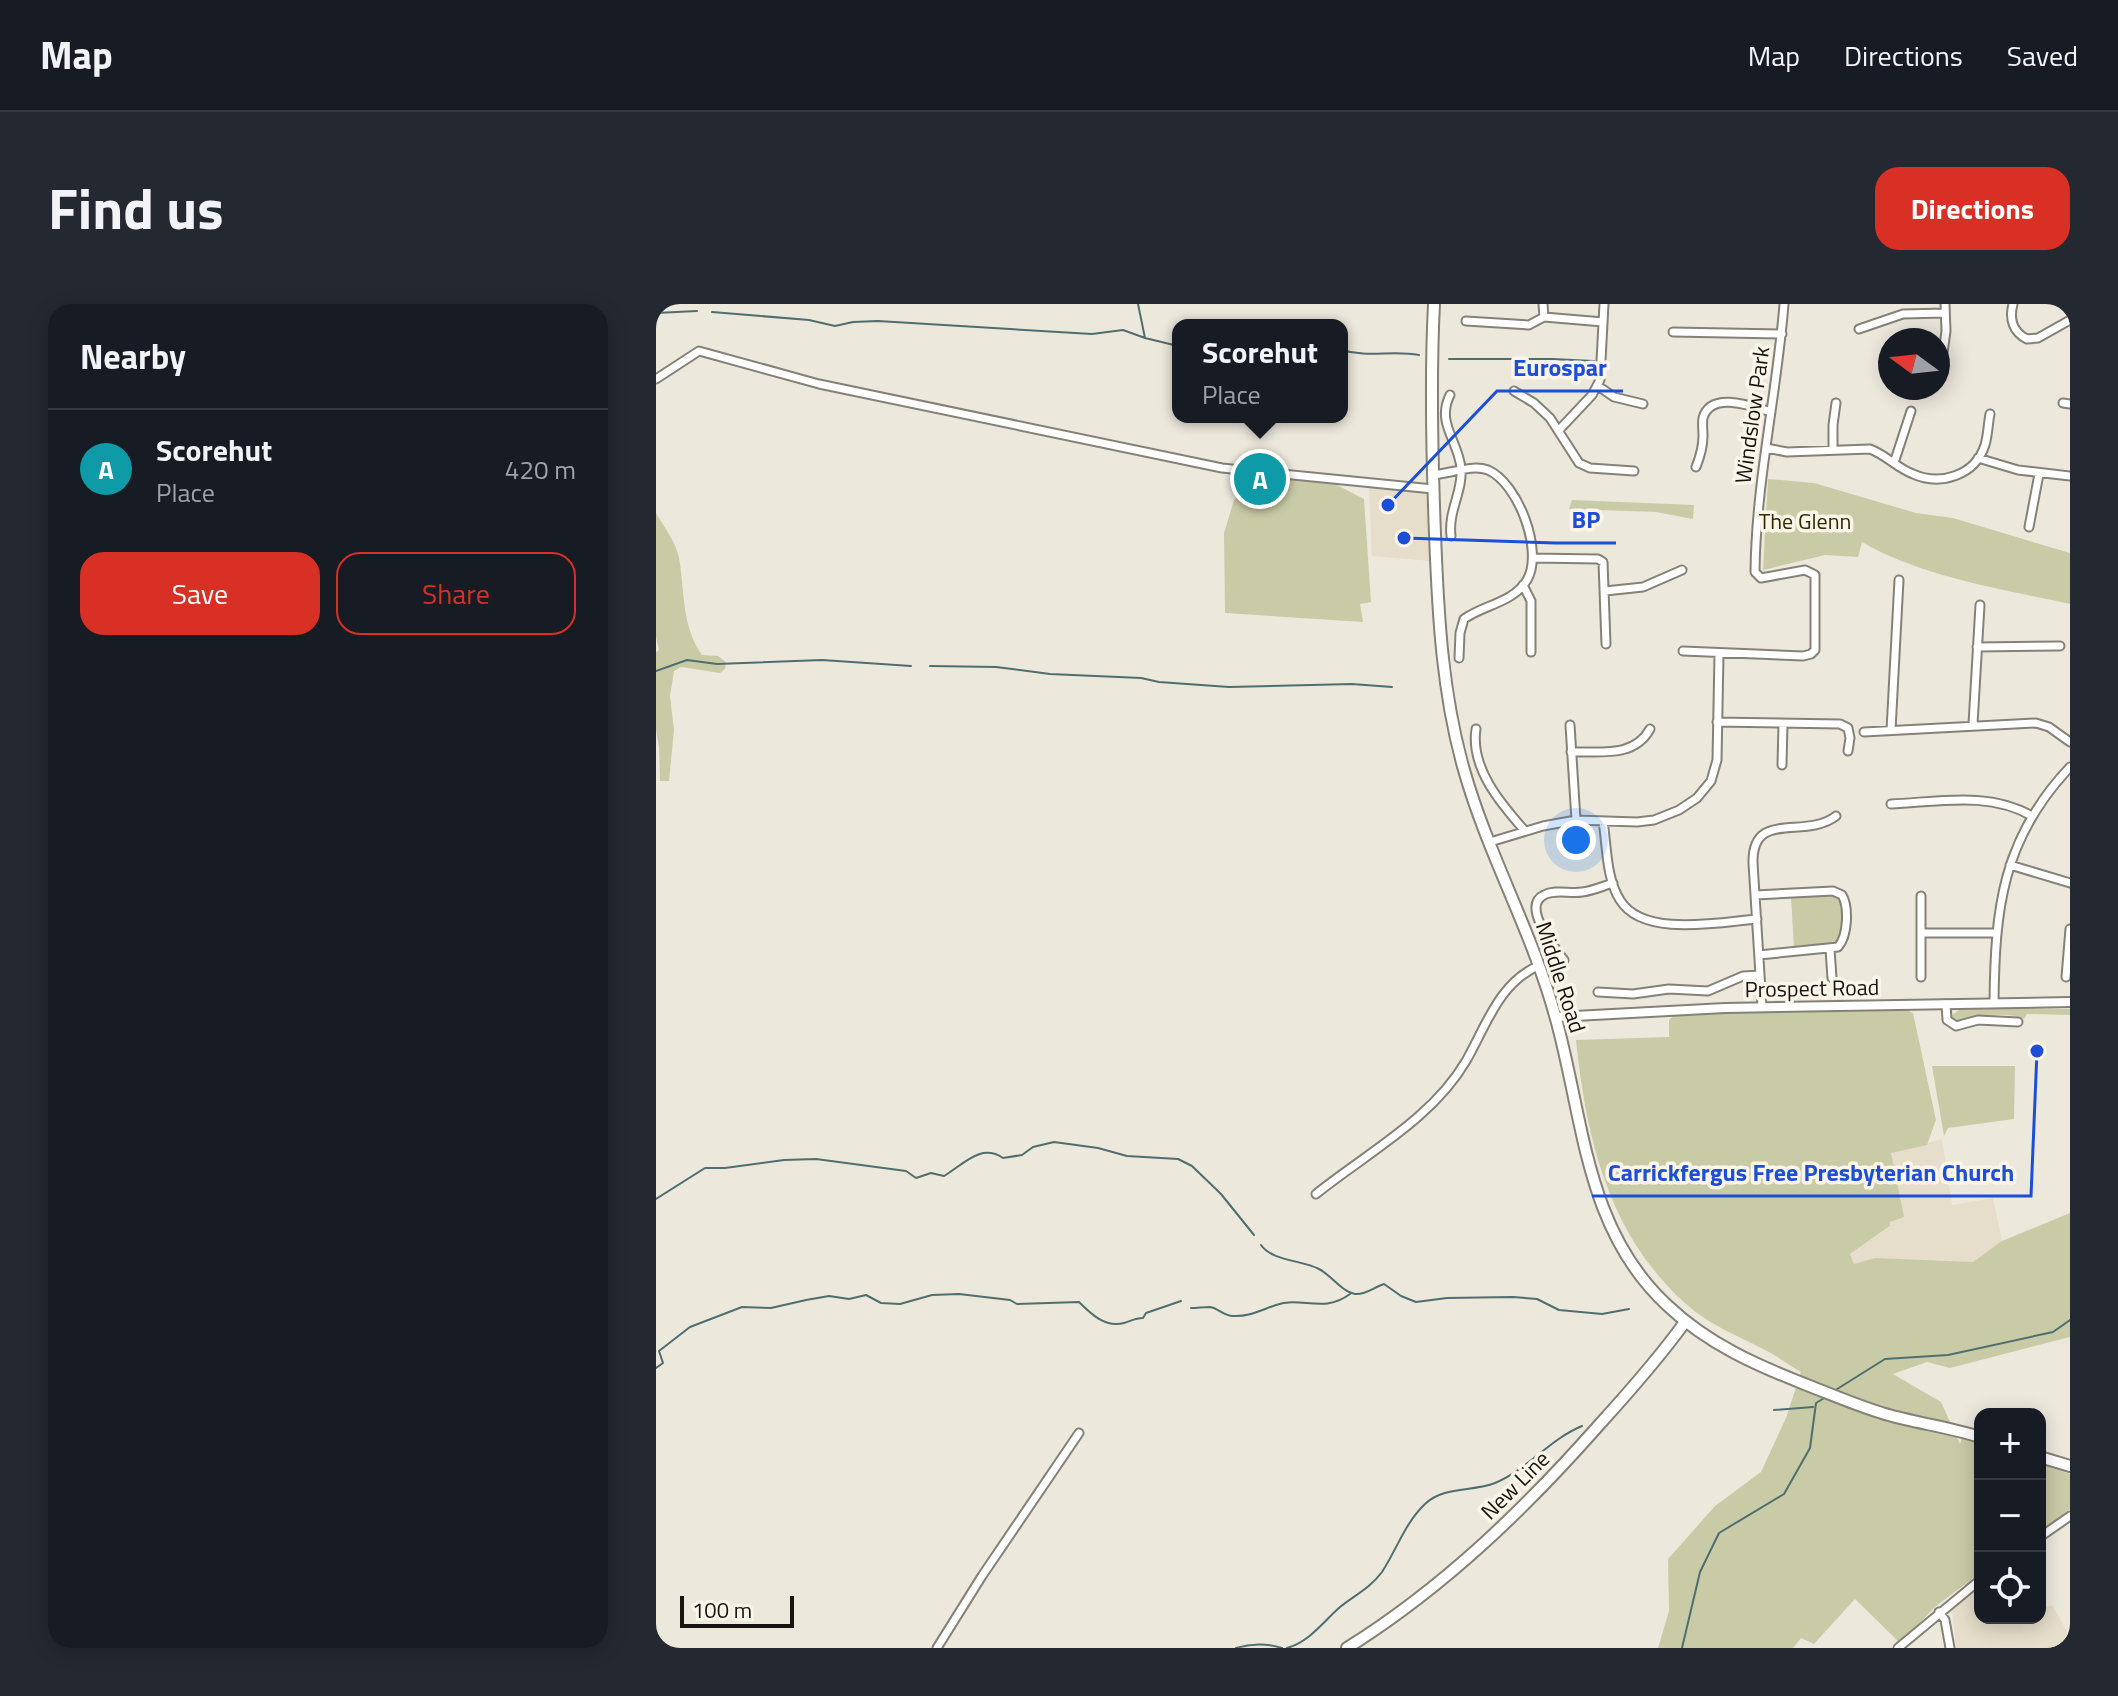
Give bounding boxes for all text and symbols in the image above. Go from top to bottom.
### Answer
text: Map [40,26,113,84]
text: Map [1748,34,1800,77]
text: Directions [1844,34,1963,77]
text: Saved [2007,34,2078,77]
text: Find us [48,166,224,251]
button: Directions [1875,167,2070,250]
popup [1172,319,1348,423]
north arrow [1878,328,1950,400]
text: Scorehut [1202,329,1318,375]
text: Nearby [80,330,186,382]
callout: Eurospar [1497,343,1623,391]
street label: Windslow Park [1726,344,1779,486]
text: Eurospar [1513,349,1607,385]
text: Place [1202,375,1261,414]
text: Scorehut [156,427,272,473]
pin: A [1234,449,1286,509]
text: A [98,450,114,489]
text: 420 m [505,450,576,489]
text: Place [156,473,215,512]
callout: BP [1555,495,1616,543]
text: BP [1572,501,1600,537]
park label: The Glenn [1759,504,1851,538]
button: Save [80,552,320,635]
button: Share [336,552,576,635]
your location [1556,820,1596,860]
street label: Middle Road [1527,917,1595,1037]
street label: Prospect Road [1744,970,1880,1006]
callout: Carrickfergus Free Presbyterian Church [1592,1148,2031,1196]
text: Carrickfergus Free Presbyterian Church [1608,1154,2014,1190]
map controls [1974,1408,2046,1624]
button: + [1974,1408,2046,1480]
street label: New Line [1473,1443,1557,1527]
button: − [1974,1480,2046,1552]
button: locate [1974,1552,2046,1624]
scale bar [680,1592,794,1628]
text: 100 m [692,1593,752,1627]

